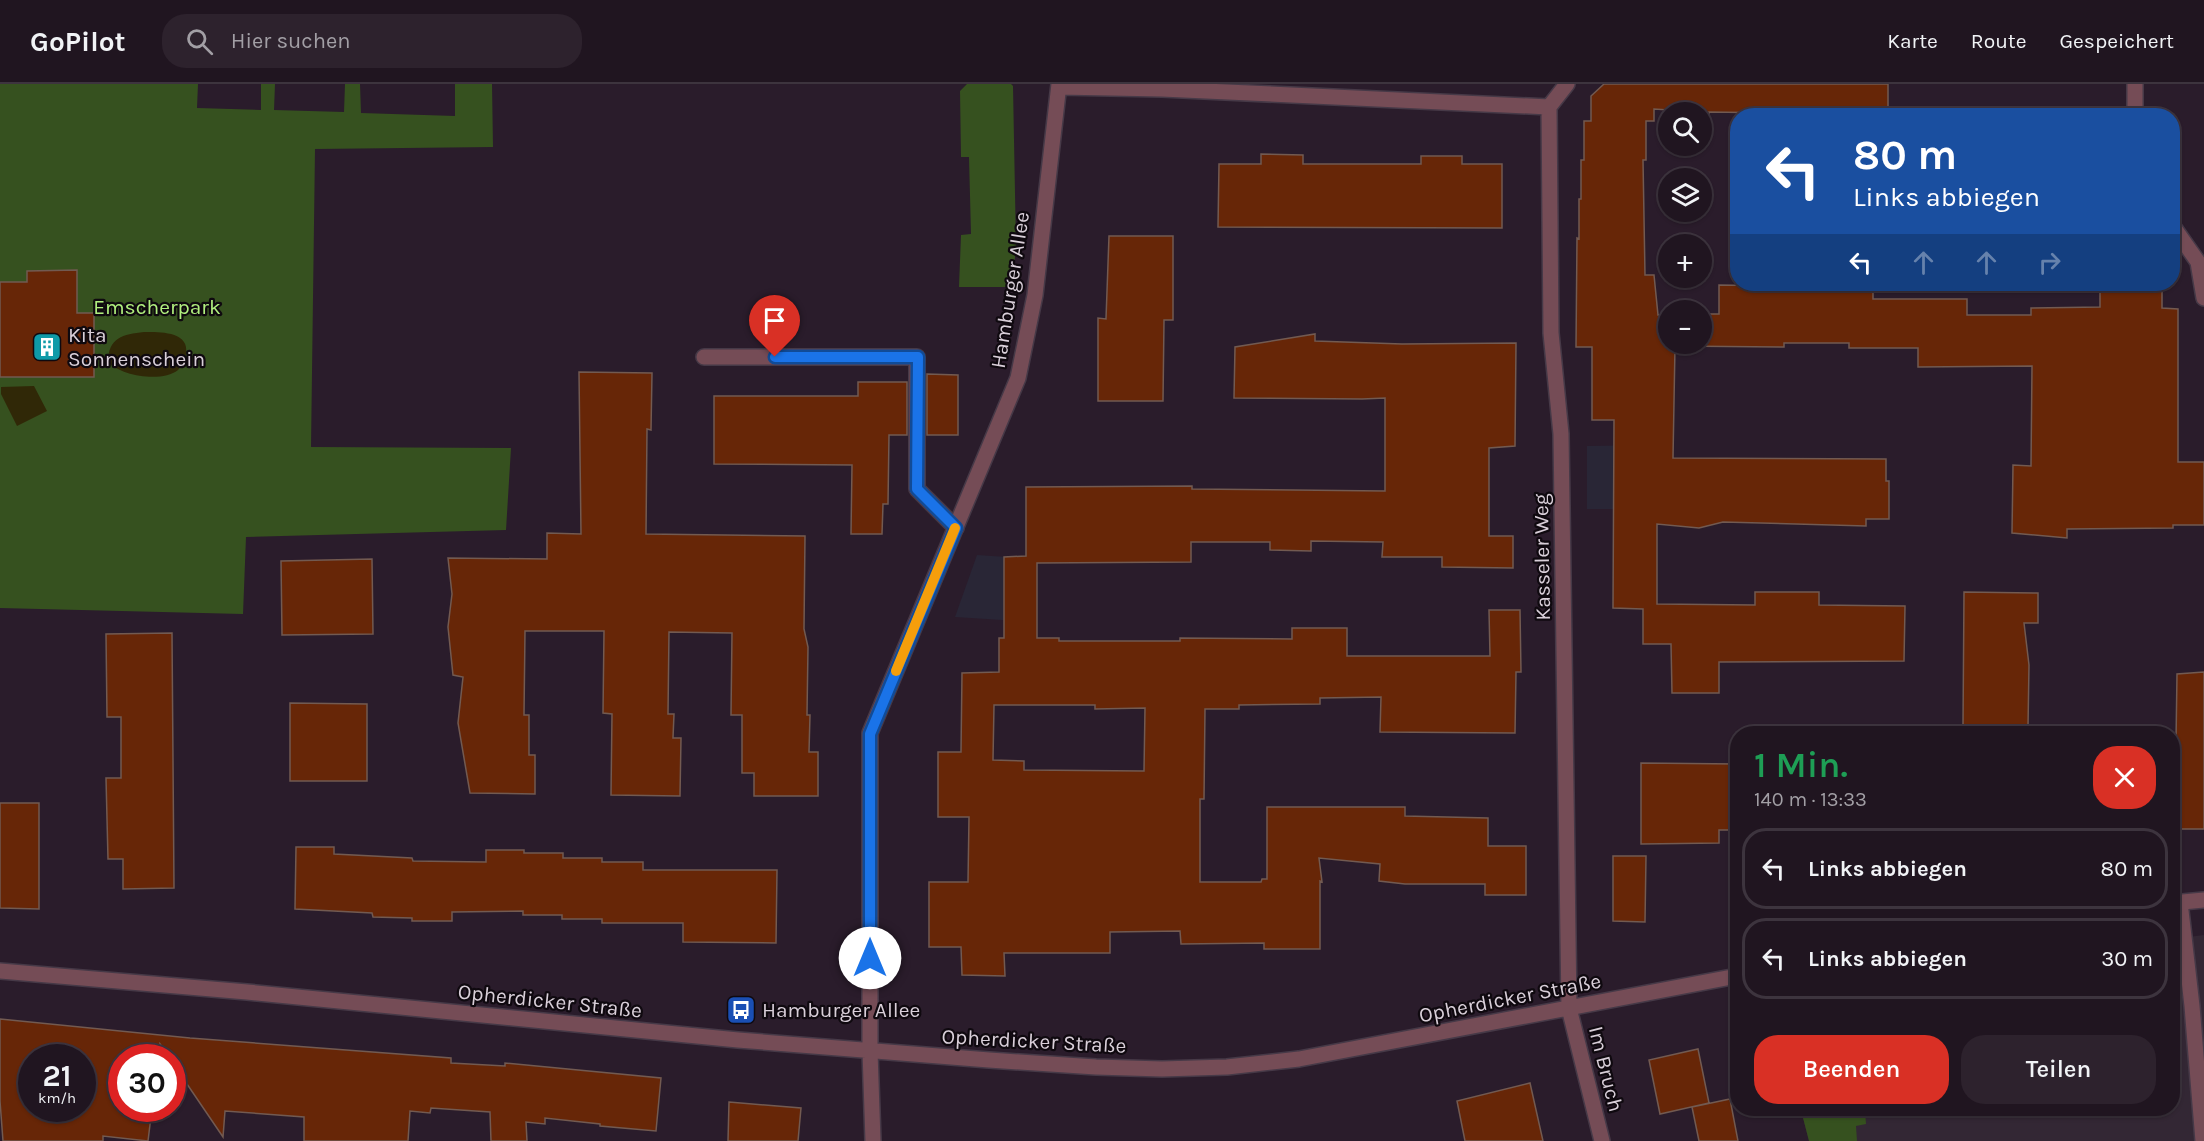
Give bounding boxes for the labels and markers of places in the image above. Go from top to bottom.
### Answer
pin [749,295,800,357]
place label: Kita Sonnenschein [68,323,205,371]
building icon: Kita Sonnenschein [31,331,63,363]
bus stop icon: Hamburger Allee [725,994,757,1026]
place label: Hamburger Allee [762,998,920,1022]

